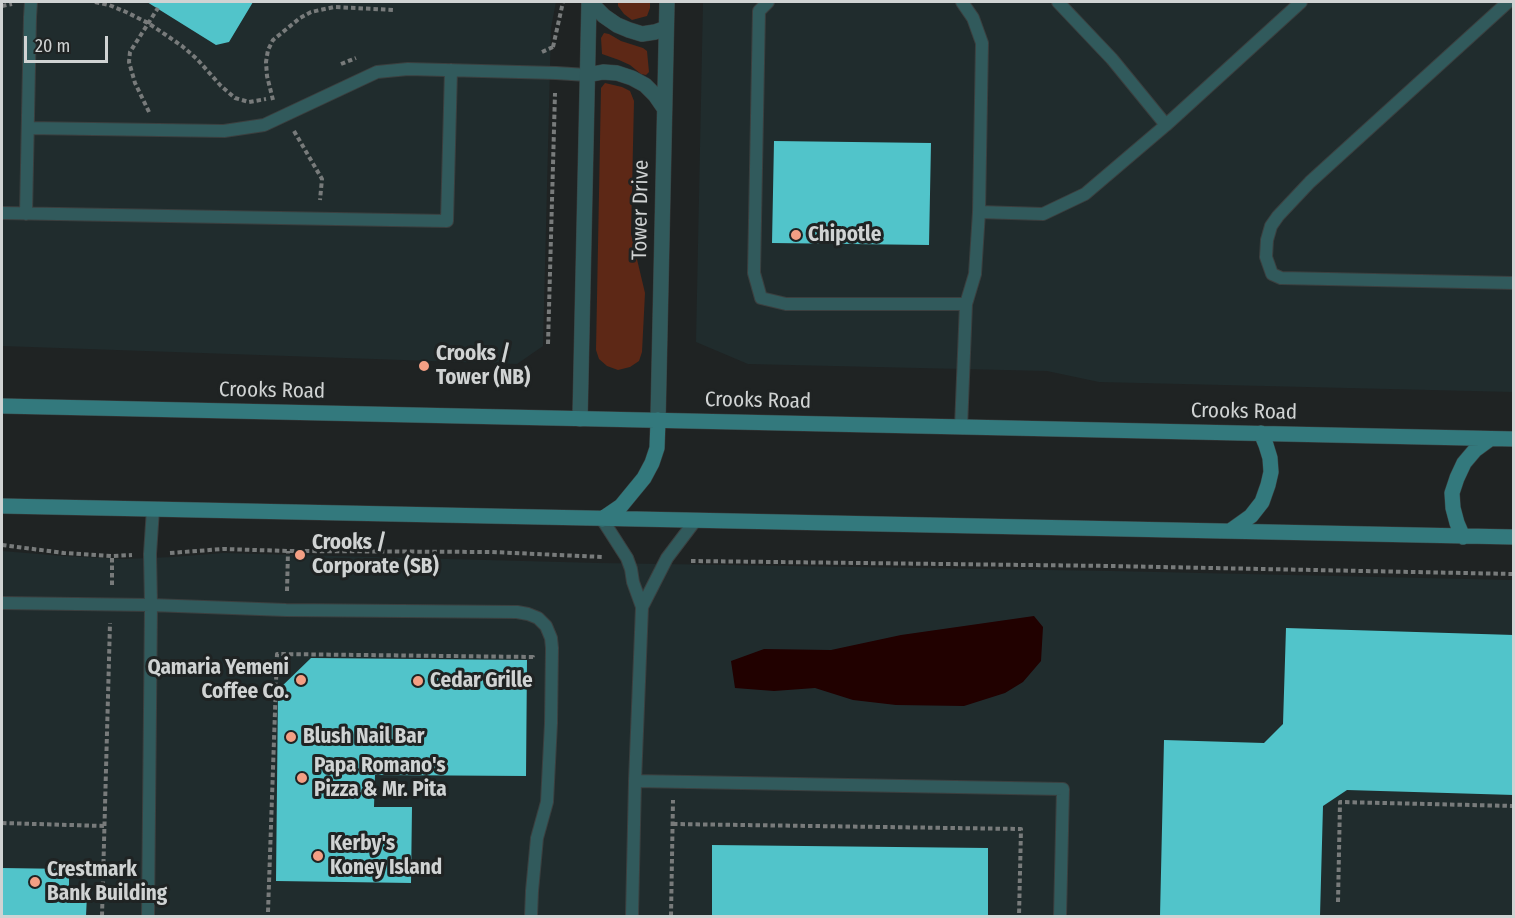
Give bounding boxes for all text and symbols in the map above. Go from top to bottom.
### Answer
scale bar [27,24,111,62]
text: 20 m [35,35,70,57]
street label: Tower Drive [628,160,654,260]
place label: Chipotle [808,222,881,248]
marker: Chipotle [789,228,803,242]
place label: Crooks / Tower (NB) [436,341,530,391]
marker: Crooks / Tower (NB) [417,359,431,373]
street label: Crooks Road [219,377,325,405]
street label: Crooks Road [705,387,811,415]
street label: Crooks Road [1191,398,1297,426]
place label: Crooks / Corporate (SB) [312,530,439,580]
marker: Crooks / Corporate (SB) [293,548,307,562]
place label: Qamaria Yemeni Coffee Co. [147,655,289,705]
place label: Cedar Grille [430,668,533,694]
marker: Qamaria Yemeni Coffee Co. [294,673,308,687]
marker: Cedar Grille [411,674,425,688]
place label: Blush Nail Bar [303,724,424,750]
marker: Blush Nail Bar [284,730,298,744]
place label: Papa Romano's Pizza & Mr. Pita [314,753,447,803]
marker: Papa Romano's Pizza & Mr. Pita [295,771,309,785]
place label: Kerby's Koney Island [330,831,442,881]
marker: Kerby's Koney Island [311,849,325,863]
place label: Crestmark Bank Building [47,857,167,907]
marker: Crestmark Bank Building [28,875,42,889]

